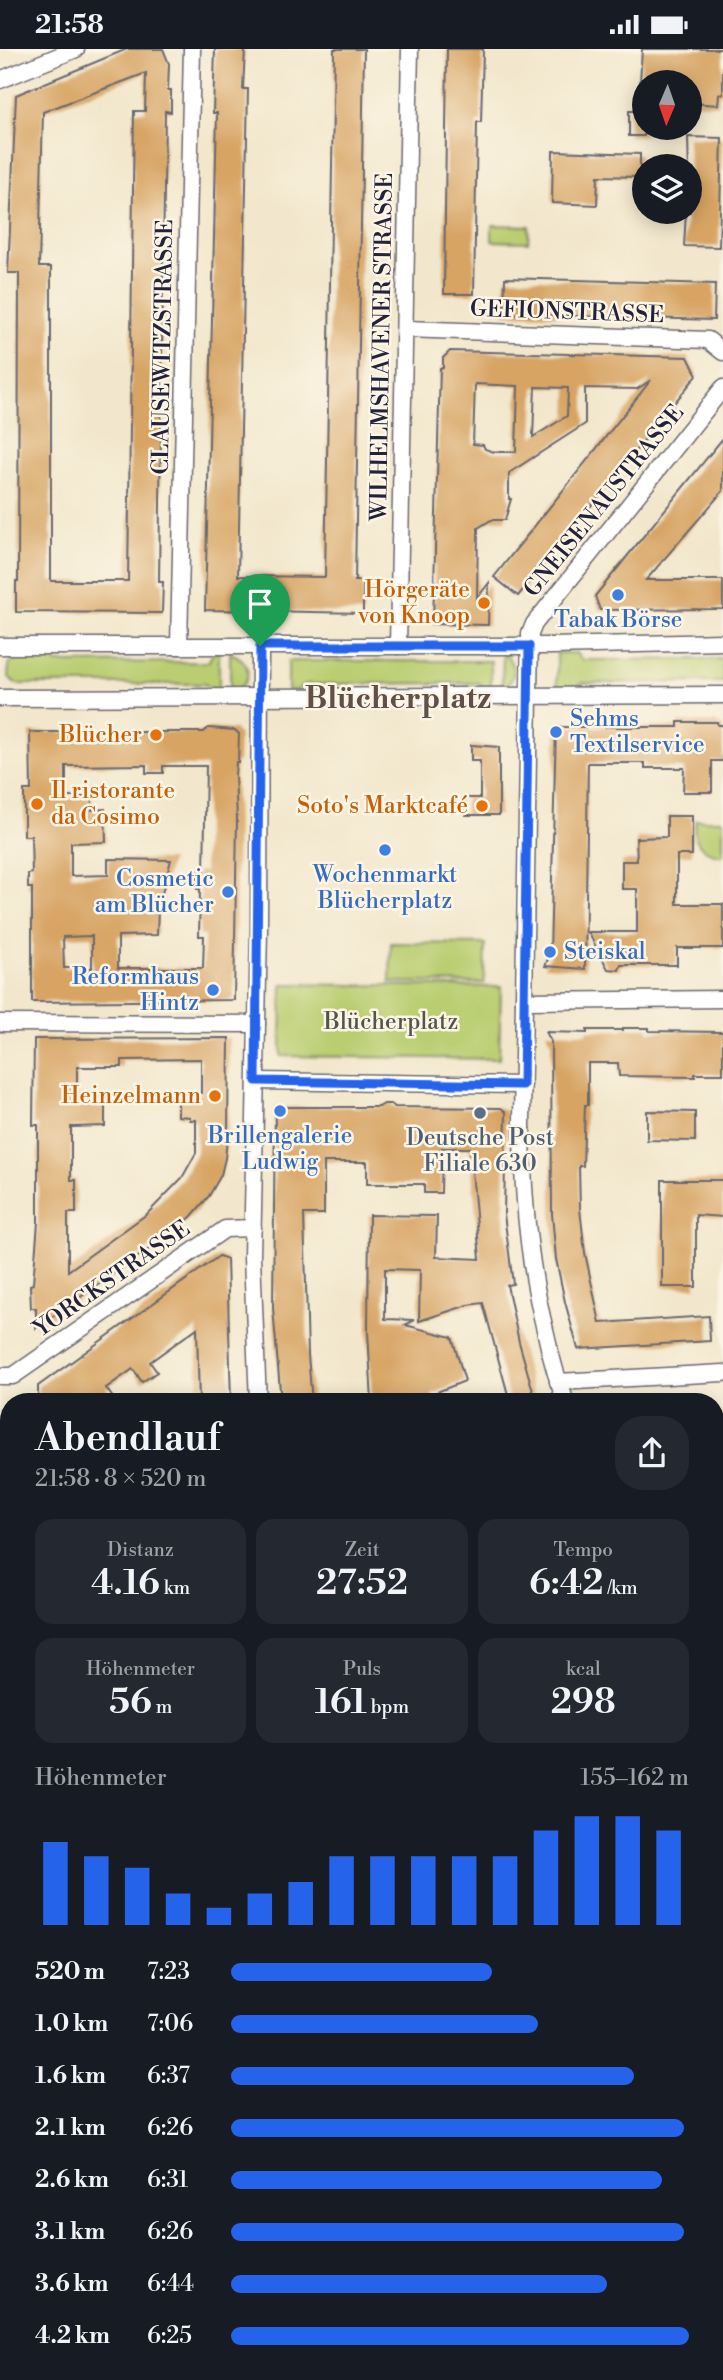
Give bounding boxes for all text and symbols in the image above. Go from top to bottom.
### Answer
text: 21:58 [35,9,104,41]
north arrow [632,70,702,140]
map controls [632,70,702,224]
button: layers [632,154,702,224]
street label: WILHELMSHAVENER STRASSE [365,173,399,522]
street label: CLAUSEWITZSTRASSE [147,219,179,475]
street label: GEFIONSTRASSE [469,295,665,329]
street label: GNEISENAUSTRASSE [518,399,690,603]
pin [230,574,290,646]
place label: Hörgeräte von Knoop [357,576,470,630]
icon: arrive [241,585,279,623]
marker: Tabak Börse [610,587,626,603]
marker: Hörgeräte von Knoop [476,595,492,611]
place label: Tabak Börse [554,606,682,634]
district label: Blücherplatz [305,680,491,718]
place label: Sehms Textilservice [570,705,705,759]
place label: Blücher [58,721,142,749]
marker: Sehms Textilservice [548,724,564,740]
marker: Blücher [148,727,164,743]
place label: Il ristorante da Cosimo [51,777,175,831]
place label: Soto's Marktcafé [297,792,468,820]
marker: Il ristorante da Cosimo [29,796,45,812]
marker: Soto's Marktcafé [474,798,490,814]
marker: Wochenmarkt Blücherplatz [377,842,393,858]
place label: Wochenmarkt Blücherplatz [312,861,457,915]
place label: Cosmetic am Blücher [95,865,214,919]
marker: Cosmetic am Blücher [220,884,236,900]
place label: Steiskal [564,938,646,966]
marker: Steiskal [542,944,558,960]
place label: Reformhaus Hintz [72,963,199,1017]
marker: Reformhaus Hintz [205,982,221,998]
park label: Blücherplatz [323,1008,458,1036]
place label: Heinzelmann [61,1082,201,1110]
marker: Heinzelmann [207,1088,223,1104]
marker: Brillengalerie Ludwig [272,1103,288,1119]
marker: Deutsche Post Filiale 630 [472,1105,488,1121]
place label: Brillengalerie Ludwig [207,1122,352,1176]
place label: Deutsche Post Filiale 630 [406,1124,554,1178]
street label: YORCKSTRASSE [28,1215,195,1344]
text: Abendlauf [35,1415,220,1462]
button: share [615,1416,689,1490]
text: 21:58 · 8 × 520 m [35,1465,206,1493]
text: Distanz [107,1538,174,1562]
text: Zeit [345,1538,379,1562]
text: Tempo [554,1538,613,1562]
text: 4.16 [91,1562,160,1605]
text: 27:52 [316,1562,408,1605]
text: 6:42 [529,1562,604,1605]
text: km [160,1576,190,1600]
text: /km [604,1576,638,1600]
text: Höhenmeter [86,1657,195,1681]
text: Puls [343,1657,381,1681]
text: kcal [566,1657,601,1681]
text: 56 [109,1681,152,1724]
text: 161 [315,1681,367,1724]
text: 298 [551,1681,616,1724]
text: m [152,1695,172,1719]
text: bpm [367,1695,409,1719]
text: Höhenmeter [35,1764,167,1792]
text: 155–162 m [580,1764,689,1792]
text: 520 m [35,1958,105,1986]
text: 7:23 [147,1958,190,1986]
text: 1.0 km [35,2010,108,2038]
text: 7:06 [147,2010,193,2038]
text: 1.6 km [35,2062,106,2090]
text: 6:37 [147,2062,190,2090]
text: 2.1 km [35,2114,106,2142]
text: 6:26 [147,2114,193,2142]
text: 2.6 km [35,2166,109,2194]
text: 6:31 [147,2166,188,2194]
text: 3.1 km [35,2218,105,2246]
text: 6:26 [147,2218,193,2246]
text: 3.6 km [35,2270,108,2298]
text: 6:44 [147,2270,194,2298]
text: 4.2 km [35,2322,110,2350]
text: 6:25 [147,2322,192,2350]

